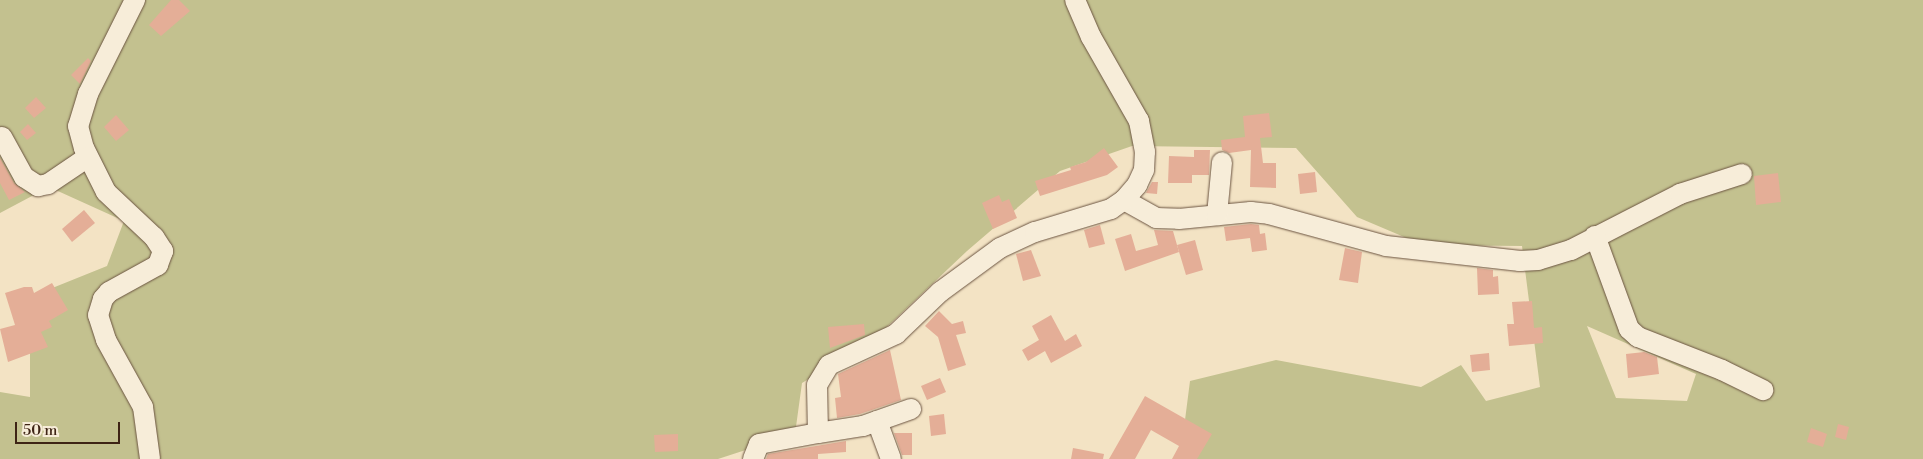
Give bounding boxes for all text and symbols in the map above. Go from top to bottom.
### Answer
scale bar [18,412,122,444]
text: 50 m [23,421,57,440]

